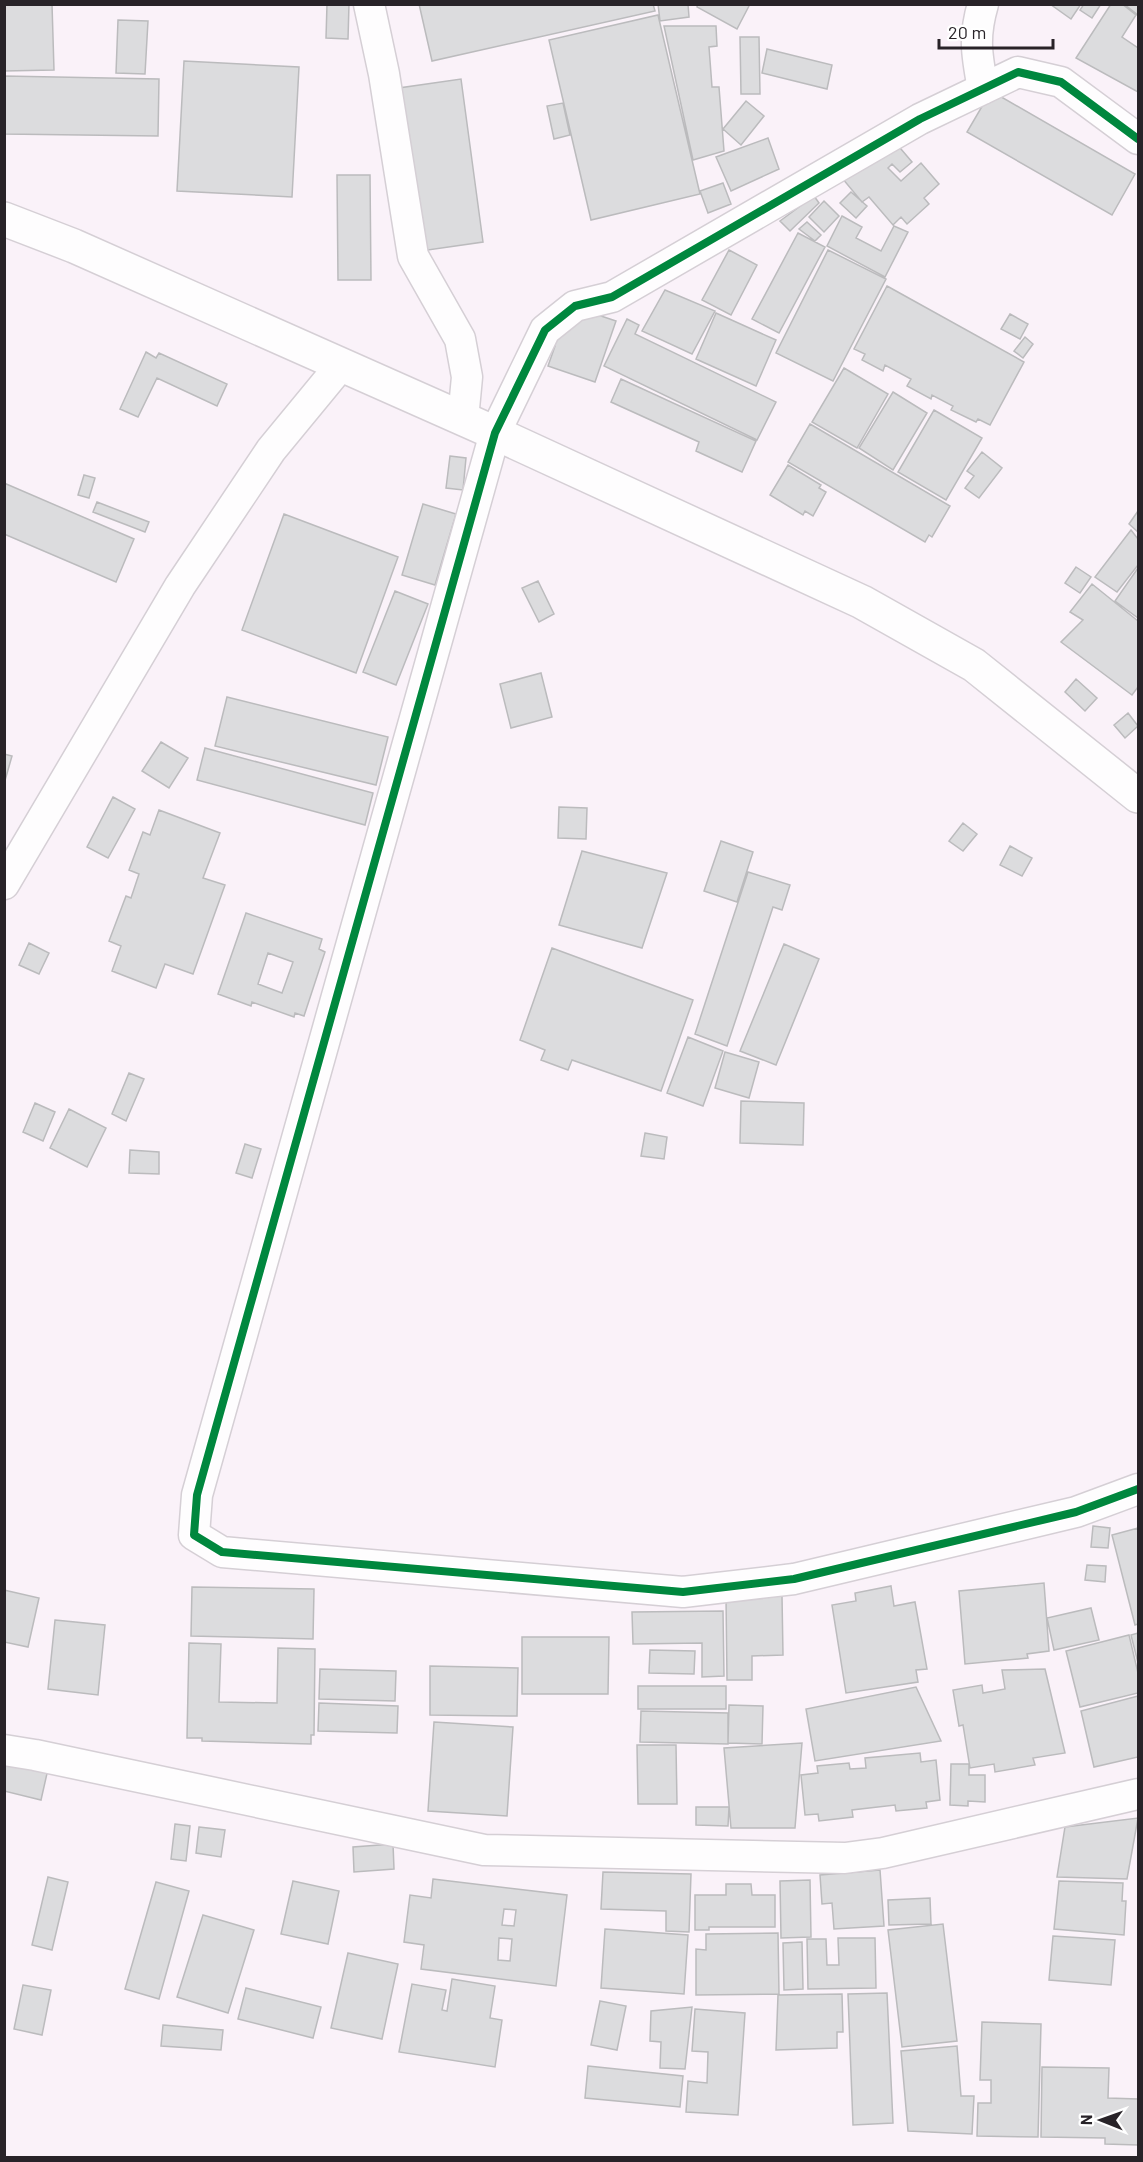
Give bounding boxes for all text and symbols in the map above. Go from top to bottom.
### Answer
scale bar [939,12,1053,50]
text: 20 m [948,21,986,43]
north arrow [1071,2090,1131,2150]
text: N [1076,2114,1095,2125]

